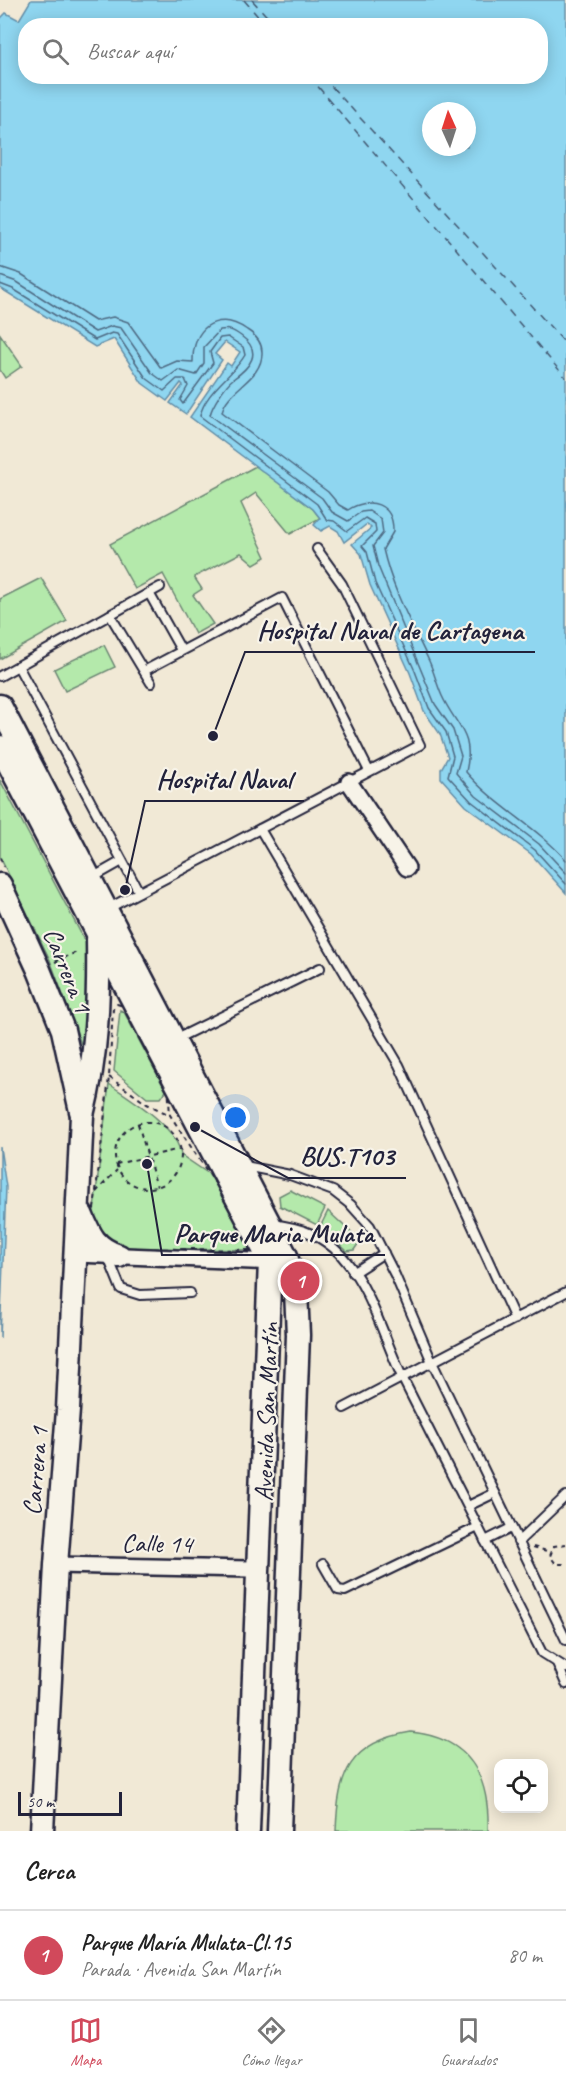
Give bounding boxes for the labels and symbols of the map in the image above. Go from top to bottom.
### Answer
north arrow [422,102,476,156]
callout: Hospital Naval de Cartagena [245,607,535,652]
text: Hospital Naval de Cartagena [257,613,525,647]
callout: Hospital Naval [145,756,304,801]
text: Hospital Naval [156,762,297,796]
street label: Carrera 1 [36,923,100,1019]
your location [221,1103,250,1132]
callout: BUS.T103 [288,1133,406,1178]
text: BUS.T103 [300,1139,397,1173]
callout: Parque Maria Mulata [162,1210,385,1255]
text: Parque Maria Mulata [174,1216,377,1250]
pin: 1 [280,1258,320,1304]
street label: Avenida San Martín [247,1321,286,1502]
street label: Carrera 1 [15,1424,56,1517]
street label: Calle 14 [121,1526,195,1561]
scale bar [18,1789,122,1816]

